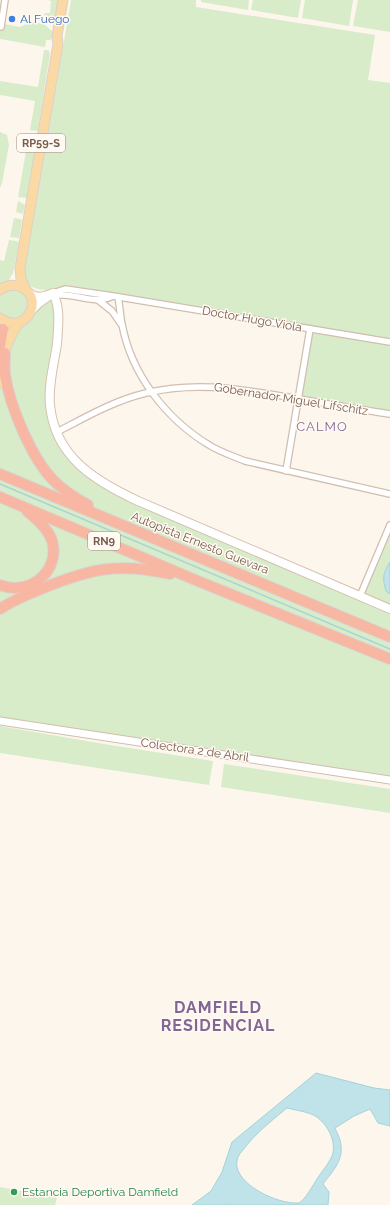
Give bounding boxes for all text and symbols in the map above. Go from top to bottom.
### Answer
place label: Al Fuego [20,12,69,26]
marker: Al Fuego [7,14,17,24]
road number: RP59-S [17,134,65,152]
street label: Doctor Hugo Viola [201,303,303,335]
street label: Gobernador Miguel Lifschitz [213,380,369,418]
district label: CALMO [296,419,348,434]
street label: Autopista Ernesto Guevara [129,509,271,577]
road number: RN9 [88,532,120,550]
street label: Colectora 2 de Abril [140,735,251,765]
district label: DAMFIELD RESIDENCIAL [161,998,275,1035]
place label: Estancia Deportiva Damfield [22,1185,178,1199]
marker: Estancia Deportiva Damfield [9,1187,19,1197]

